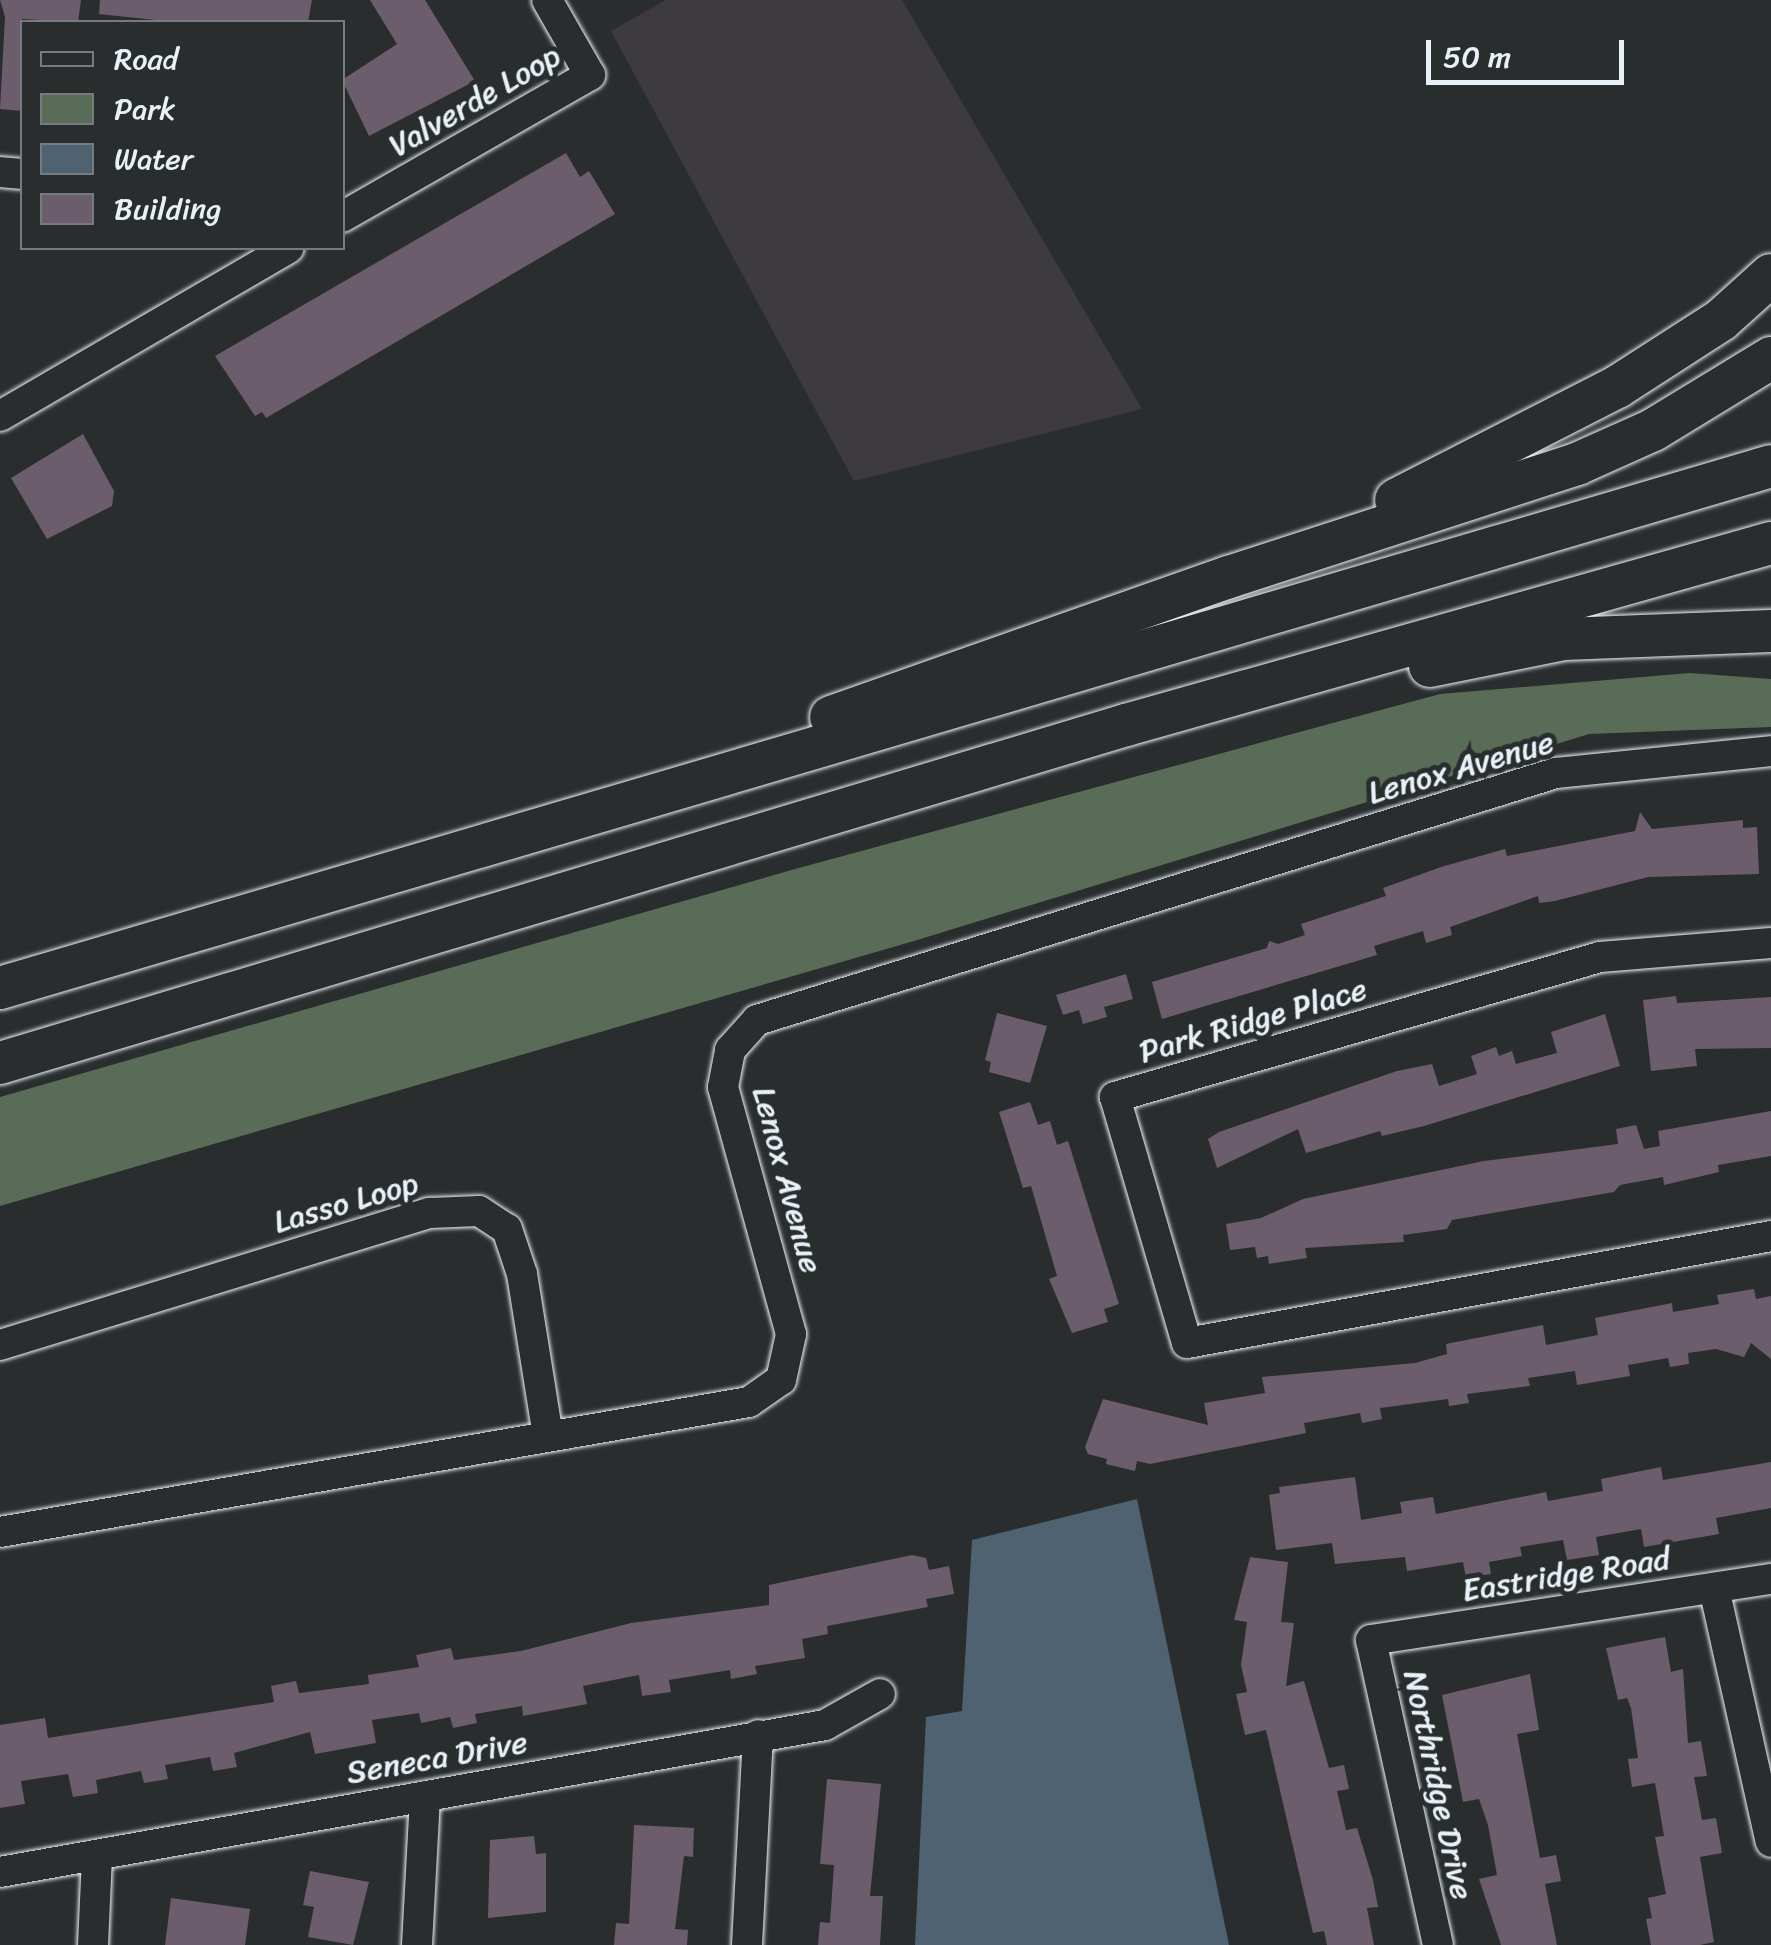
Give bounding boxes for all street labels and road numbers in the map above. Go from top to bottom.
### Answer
street label: Valverde Loop [383,37,567,165]
street label: Lenox Avenue [1364,723,1558,813]
street label: Park Ridge Place [1134,970,1372,1072]
street label: Lenox Avenue [744,1083,830,1277]
street label: Lasso Loop [269,1164,423,1242]
street label: Eastridge Road [1459,1540,1673,1610]
street label: Northridge Drive [1395,1667,1481,1903]
street label: Seneca Drive [344,1723,530,1793]

